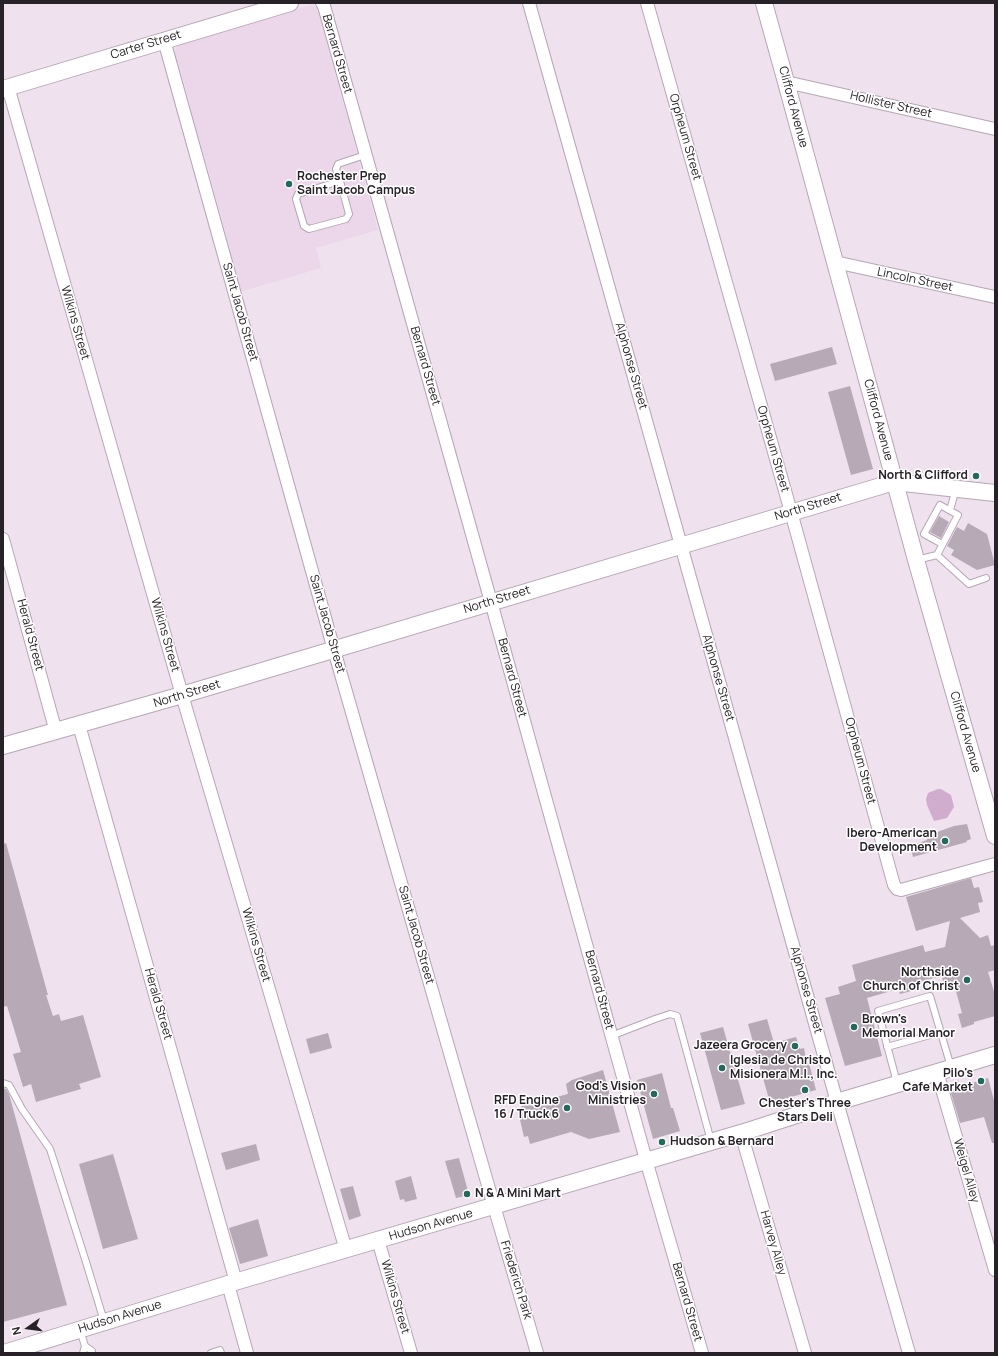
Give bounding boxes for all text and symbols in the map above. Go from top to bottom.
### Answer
street label: Bernard Street [319,13,355,95]
street label: Carter Street [109,27,183,63]
street label: Clifford Avenue [775,65,811,149]
street label: Hollister Street [849,89,933,121]
street label: Orpheum Street [666,92,704,182]
place label: Rochester Prep Saint Jacob Campus [297,170,415,198]
marker: Rochester Prep Saint Jacob Campus [284,179,294,189]
street label: Saint Jacob Street [219,261,261,363]
street label: Lincoln Street [876,265,954,295]
street label: Wilkins Street [58,284,92,362]
street label: Alphonse Street [612,321,650,411]
street label: Bernard Street [407,325,443,407]
street label: Clifford Avenue [860,378,896,462]
street label: Orpheum Street [754,404,792,494]
place label: North & Clifford [878,469,968,483]
marker: North & Clifford [971,471,981,481]
street label: North Street [773,490,843,524]
street label: Saint Jacob Street [306,573,348,675]
street label: North Street [462,583,532,617]
street label: Wilkins Street [148,596,182,674]
street label: Herald Street [14,598,46,672]
street label: Alphonse Street [699,633,737,723]
street label: Bernard Street [495,637,529,719]
street label: North Street [152,677,222,711]
street label: Clifford Avenue [947,690,983,774]
street label: Orpheum Street [842,716,878,806]
place label: Ibero-American Development [847,827,937,855]
marker: Ibero-American Development [940,836,950,846]
street label: Saint Jacob Street [395,884,437,986]
street label: Wilkins Street [239,906,273,984]
street label: Alphonse Street [787,945,825,1035]
street label: Bernard Street [582,949,616,1031]
place label: Northside Church of Christ [863,966,959,994]
street label: Herald Street [141,967,175,1041]
marker: Northside Church of Christ [962,975,972,985]
place label: Brown's Memorial Manor [862,1013,955,1041]
marker: Brown's Memorial Manor [849,1022,859,1032]
place label: Jazeera Grocery [694,1039,787,1053]
marker: Jazeera Grocery [790,1041,800,1051]
place label: Iglesia de Christo Misionera M.I., Inc. [730,1054,838,1082]
marker: Iglesia de Christo Misionera M.I., Inc. [717,1063,727,1073]
place label: Pilo's Cafe Market [903,1067,973,1095]
marker: Pilo's Cafe Market [976,1076,986,1086]
place label: God's Vision Ministries [576,1080,646,1108]
marker: Chester's Three Stars Deli [800,1085,810,1095]
marker: God's Vision Ministries [649,1089,659,1099]
place label: RFD Engine 16 / Truck 6 [494,1094,559,1122]
place label: Chester's Three Stars Deli [759,1097,851,1125]
marker: RFD Engine 16 / Truck 6 [562,1103,572,1113]
place label: Hudson & Bernard [670,1135,774,1149]
marker: Hudson & Bernard [657,1137,667,1147]
street label: Weigel Alley [950,1137,982,1205]
place label: N & A Mini Mart [475,1187,561,1201]
marker: N & A Mini Mart [462,1189,472,1199]
street label: Hudson Avenue [387,1206,475,1244]
street label: Harvey Alley [757,1209,789,1277]
street label: Friederich Park [497,1239,535,1321]
street label: Wilkins Street [378,1258,412,1336]
street label: Bernard Street [669,1261,705,1343]
street label: Hudson Avenue [77,1297,163,1337]
north arrow [8,1308,48,1348]
text: N [8,1325,24,1337]

